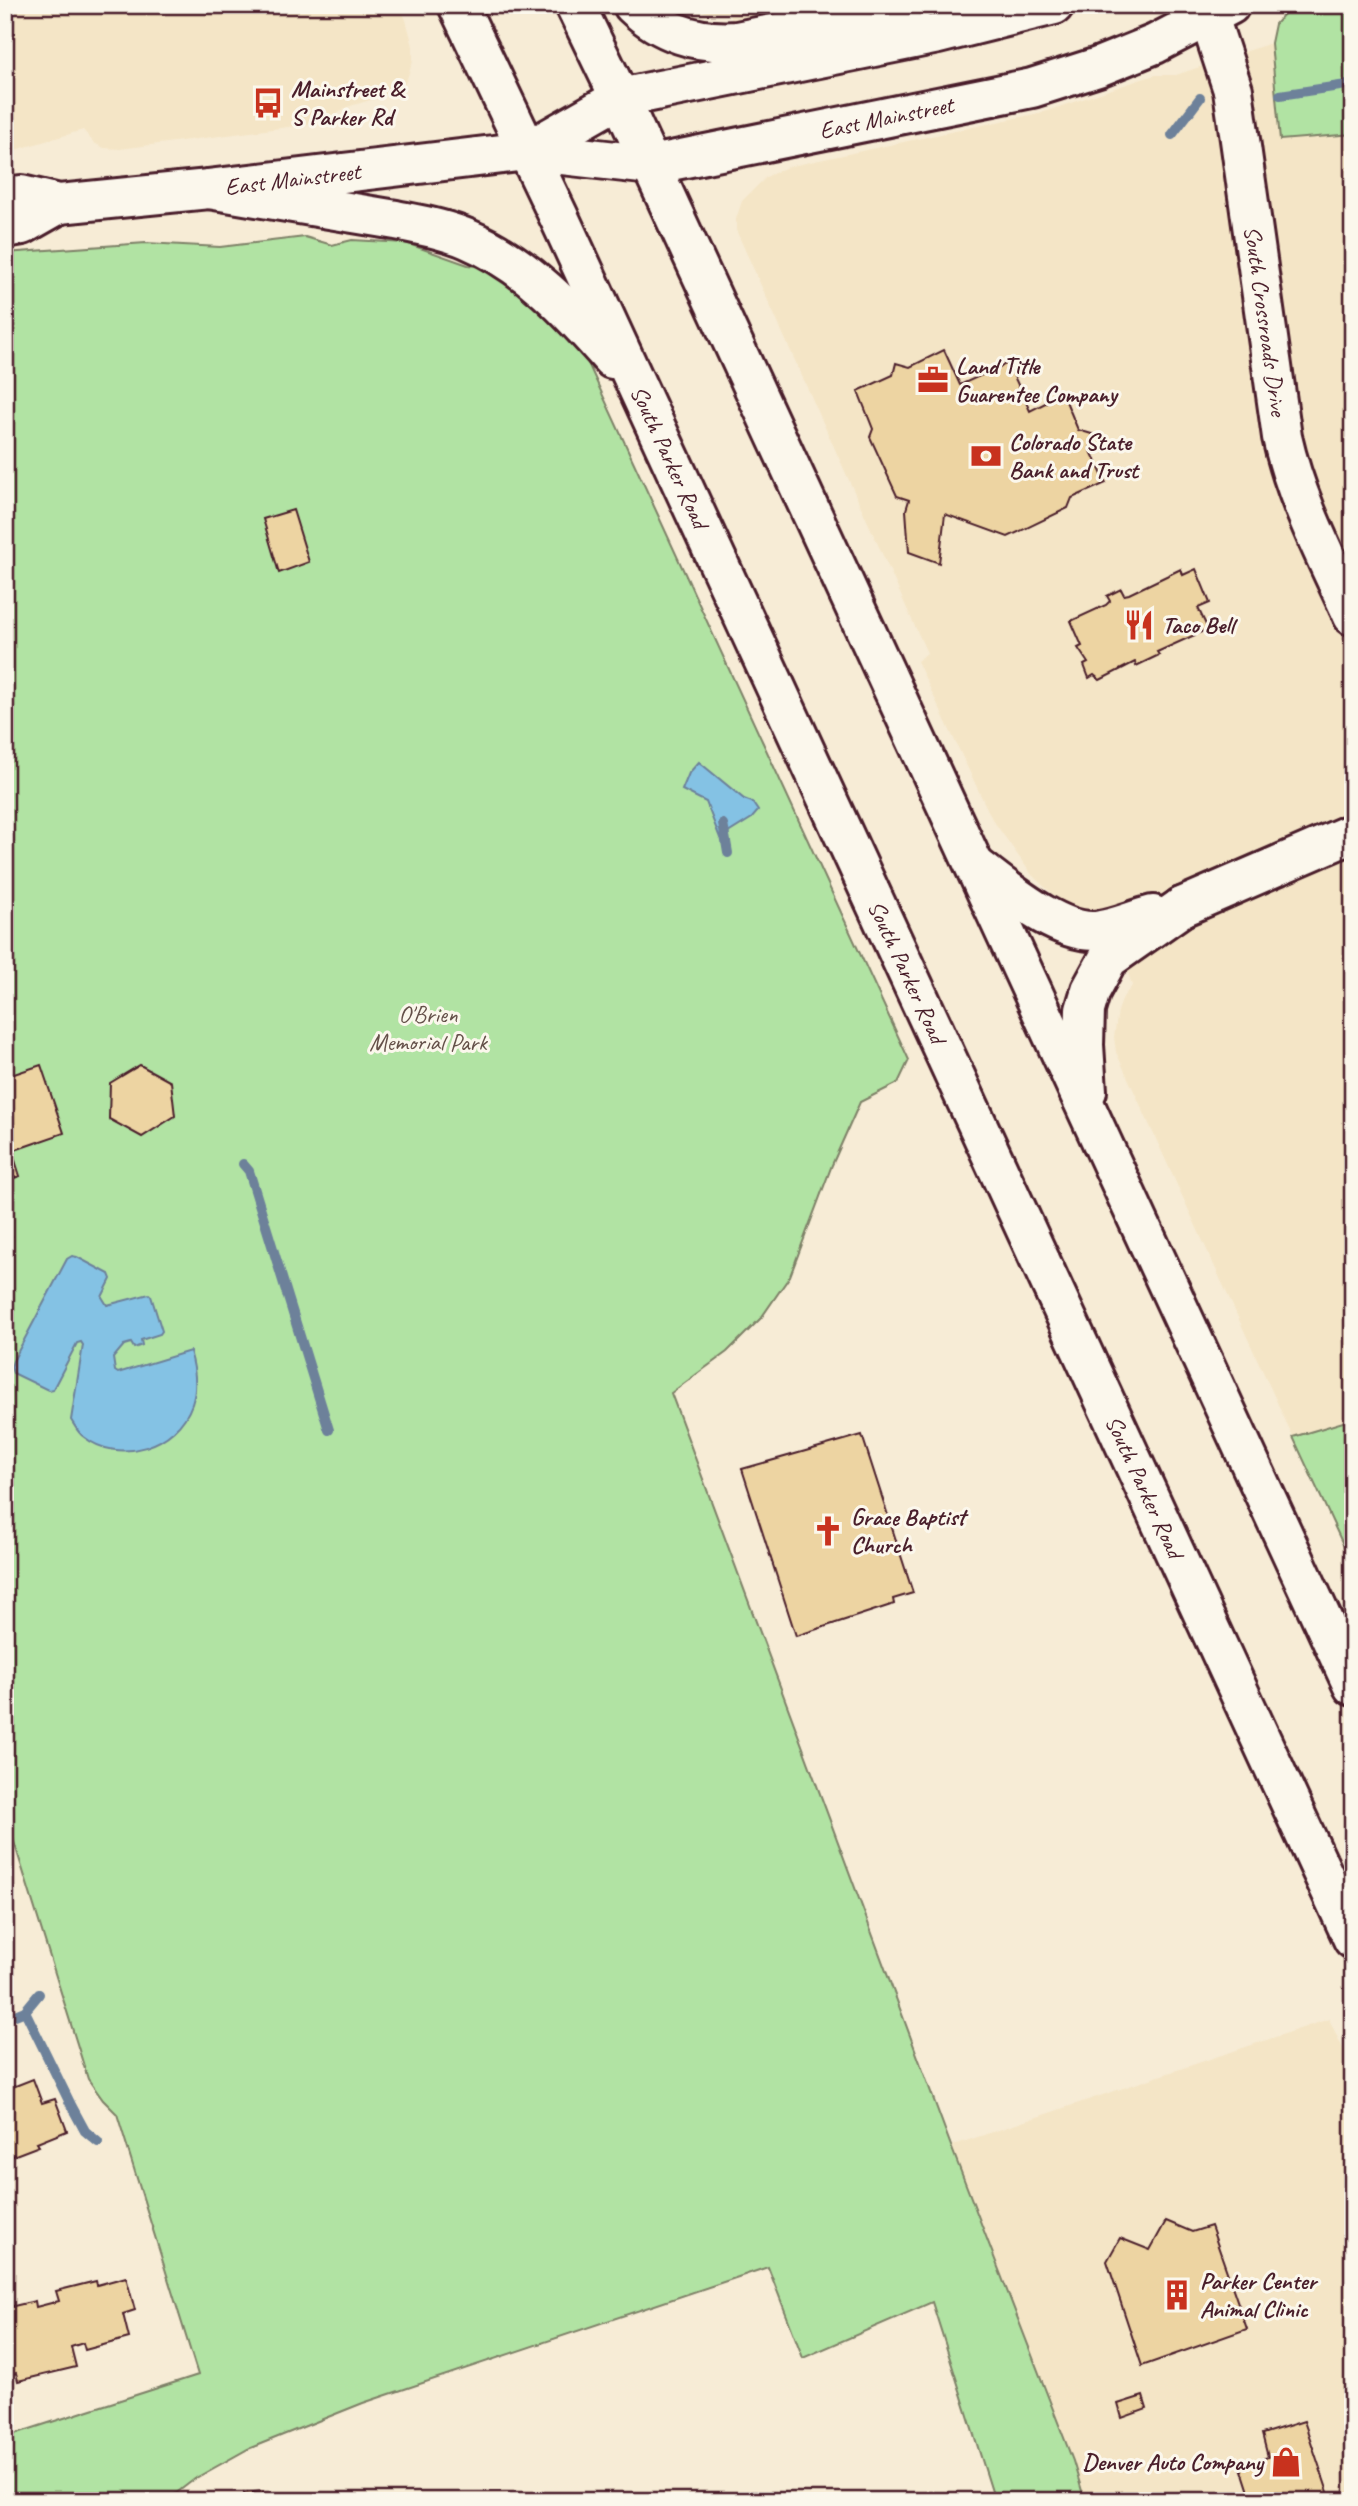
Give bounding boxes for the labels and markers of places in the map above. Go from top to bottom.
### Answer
place label: Mainstreet & S Parker Rd [291,74,407,132]
bus stop icon: Mainstreet & S Parker Rd [251,86,285,120]
place label: Land Title Guarentee Company [956,351,1120,409]
office icon: Land Title Guarentee Company [916,363,950,397]
place label: Colorado State Bank and Trust [1009,427,1141,485]
bank icon: Colorado State Bank and Trust [969,439,1003,473]
restaurant icon: Taco Bell [1122,608,1156,642]
place label: Taco Bell [1162,610,1239,640]
place label: Grace Baptist Church [851,1502,969,1560]
church icon: Grace Baptist Church [811,1514,845,1548]
place label: Parker Center Animal Clinic [1200,2266,1318,2324]
building icon: Parker Center Animal Clinic [1160,2278,1194,2312]
shop icon: Denver Auto Company [1269,2445,1303,2479]
place label: Denver Auto Company [1082,2447,1265,2477]

